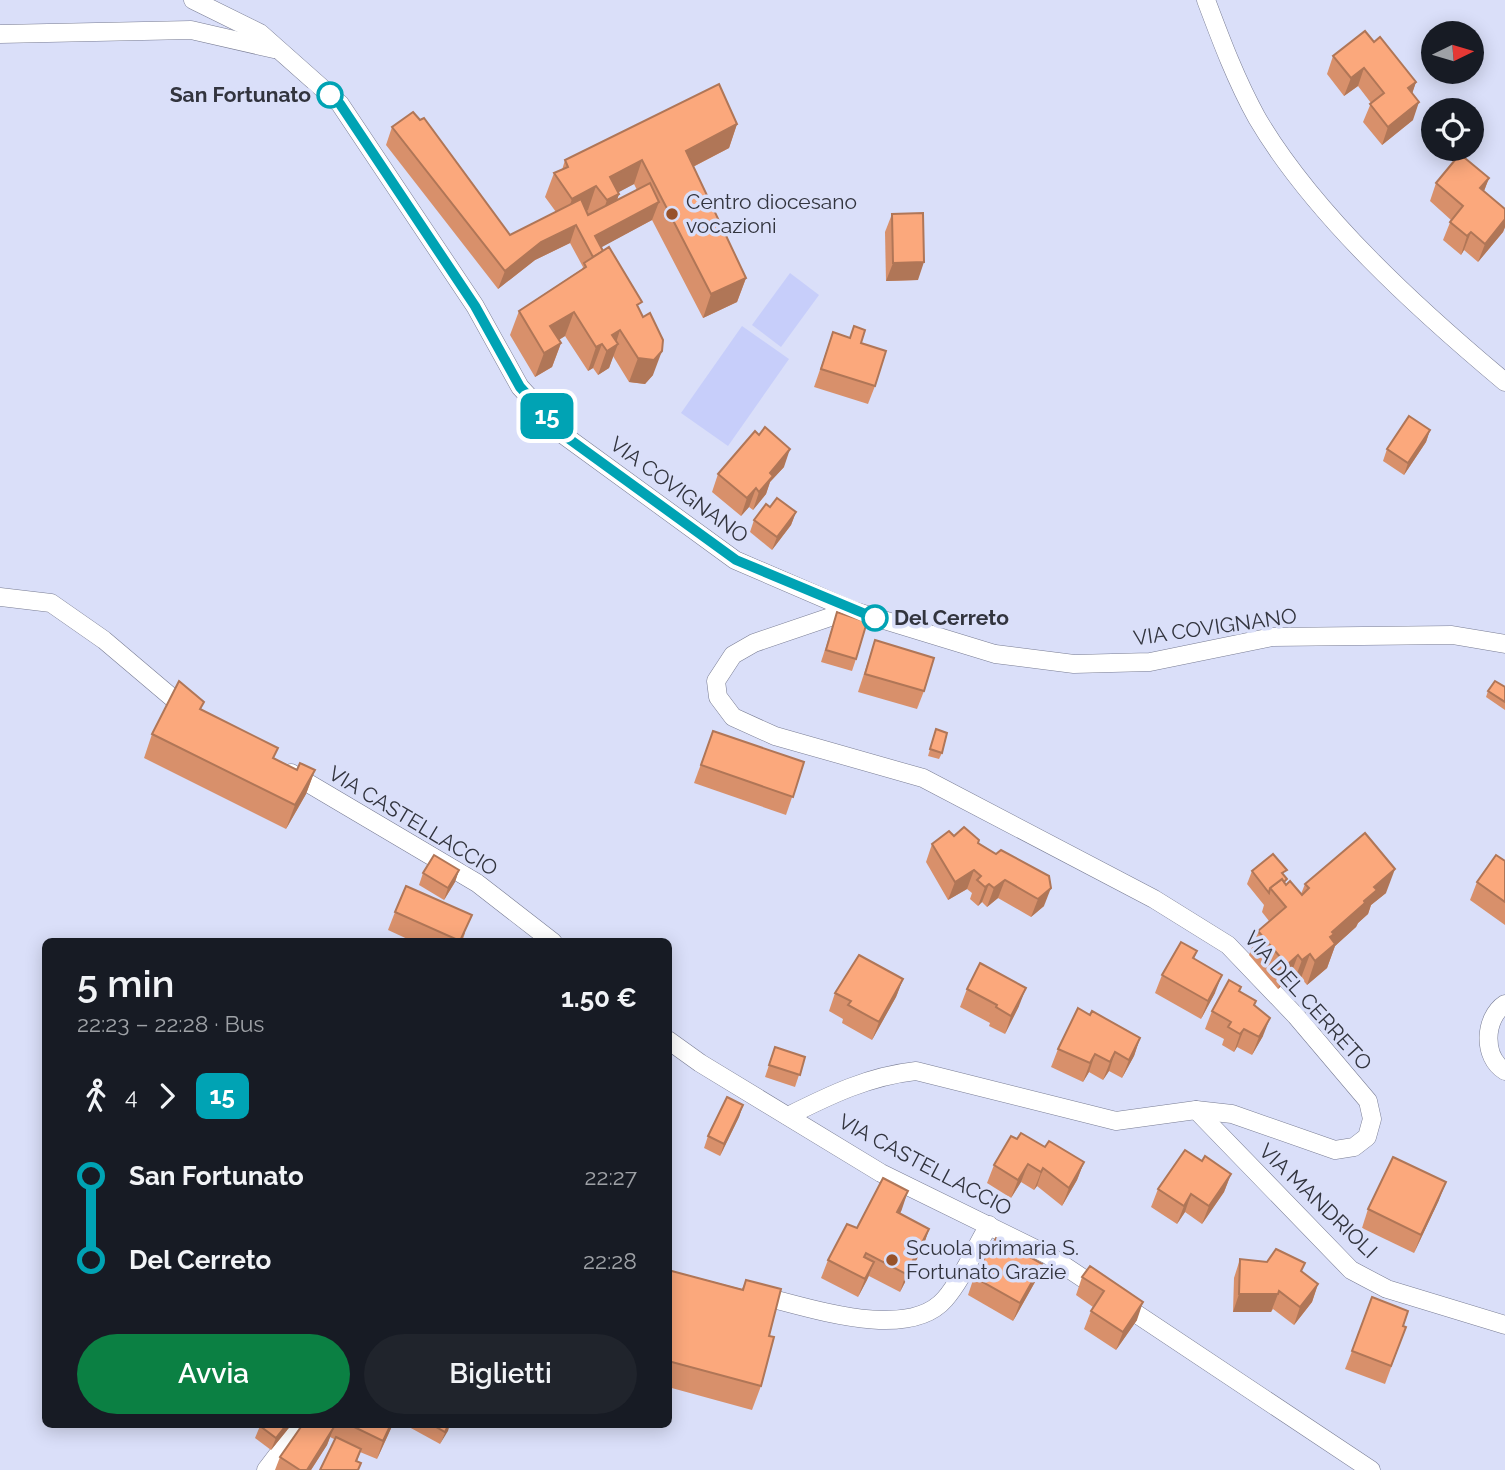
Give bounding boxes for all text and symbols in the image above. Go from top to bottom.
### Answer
north arrow [1421,21,1484,84]
map controls [1421,21,1484,161]
place label: San Fortunato [170,82,311,107]
marker: San Fortunato [317,82,343,108]
button: locate [1421,98,1484,161]
place label: Centro diocesano vocazioni [686,189,857,238]
marker: Centro diocesano vocazioni [664,206,680,222]
line badge: 15 [516,393,578,439]
text: 15 [534,401,560,430]
street label: VIA COVIGNANO [605,431,753,548]
street label: VIA COVIGNANO [1132,603,1298,650]
marker: Del Cerreto [862,605,888,631]
place label: Del Cerreto [894,605,1009,630]
street label: VIA CASTELLACCIO [324,760,502,881]
street label: VIA DEL CERRETO [1239,926,1377,1075]
text: 5 min [77,961,174,1006]
text: 1.50 € [561,983,637,1013]
text: 22:23 – 22:28 · Bus [77,1010,264,1037]
icon: walk [77,1077,115,1115]
icon: forward [148,1077,186,1115]
text: 15 [210,1081,235,1110]
text: 4 [125,1082,138,1109]
street label: VIA CASTELLACCIO [834,1108,1016,1221]
street label: VIA MANDRIOLI [1254,1138,1383,1263]
text: San Fortunato [129,1161,304,1191]
text: 22:27 [584,1163,637,1190]
place label: Scuola primaria S. Fortunato Grazie [906,1235,1079,1284]
text: Del Cerreto [129,1245,271,1275]
text: 22:28 [583,1247,637,1274]
marker: Scuola primaria S. Fortunato Grazie [884,1252,900,1268]
button: Avvia [77,1334,350,1414]
button: Biglietti [364,1334,637,1414]

